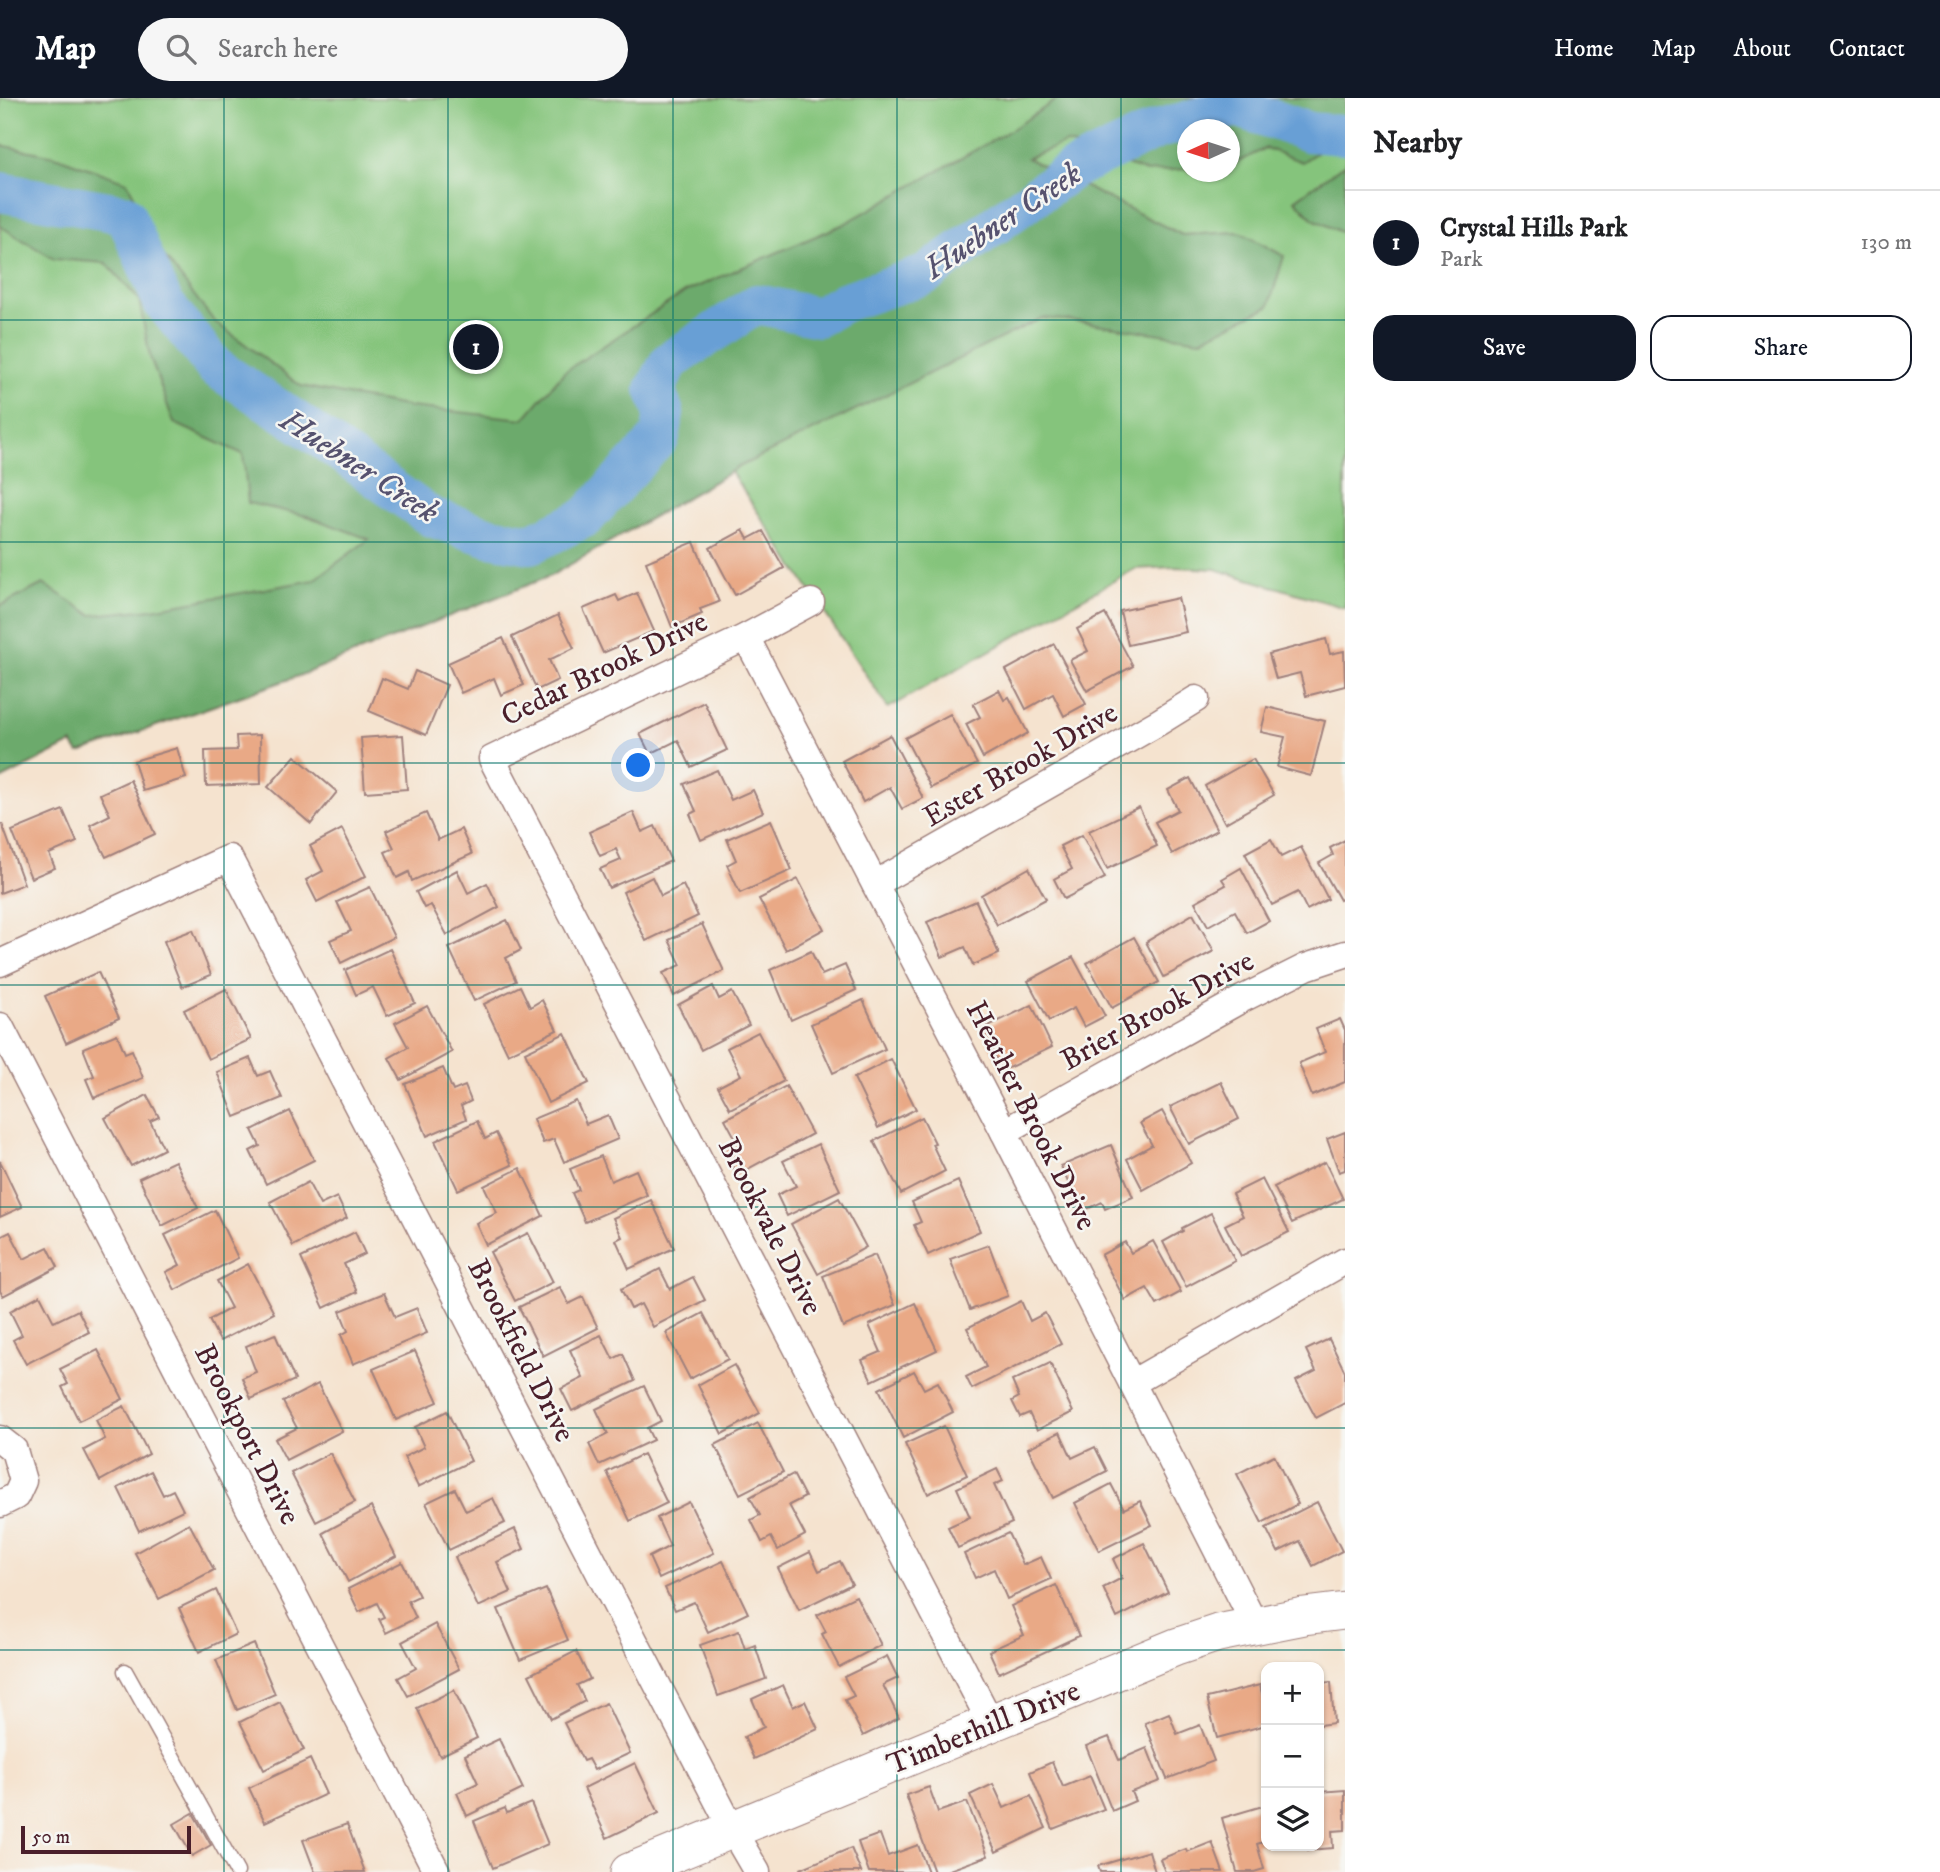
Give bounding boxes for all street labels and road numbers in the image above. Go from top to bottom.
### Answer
street label: Cedar Brook Drive [496,603,714,735]
street label: Ester Brook Drive [917,695,1124,836]
street label: Brier Brook Drive [1055,943,1261,1080]
street label: Heather Brook Drive [957,995,1104,1236]
street label: Brookvale Drive [709,1132,830,1322]
street label: Brookfield Drive [459,1253,583,1448]
street label: Brookport Drive [185,1338,308,1531]
street label: Timberhill Drive [882,1673,1086,1784]

